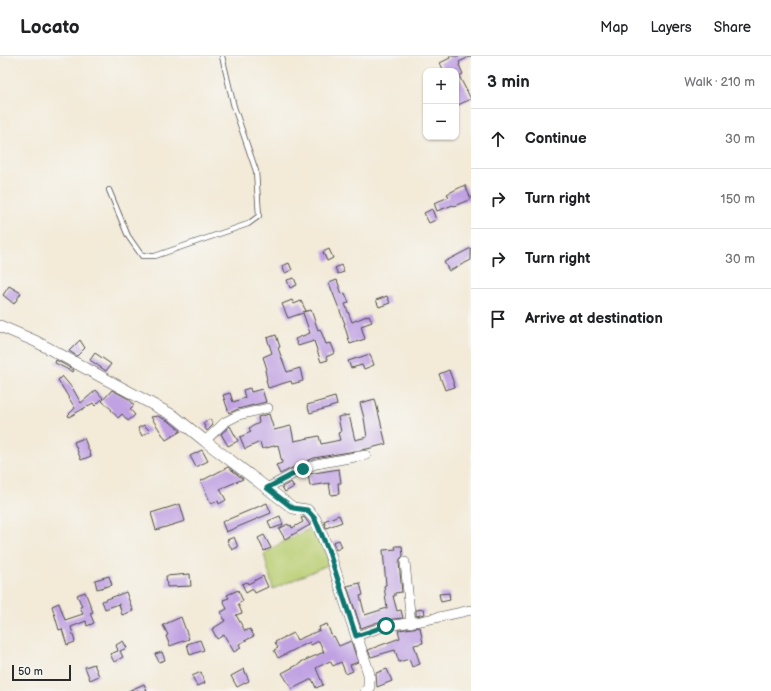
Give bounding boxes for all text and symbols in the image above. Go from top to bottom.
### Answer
text: Locato [20,16,80,39]
text: Map [600,19,628,36]
text: Layers [650,19,692,36]
text: Share [714,19,751,36]
map controls [423,68,459,140]
button: + [423,68,459,104]
text: 3 min [487,72,530,92]
text: Walk · 210 m [684,74,755,90]
button: − [423,104,459,140]
icon: ahead [487,128,509,150]
text: Continue [525,129,587,148]
text: 30 m [725,131,755,147]
icon: right [487,188,509,210]
text: Turn right [525,189,590,208]
text: 150 m [721,191,755,207]
icon: right [487,248,509,270]
text: Turn right [525,249,590,268]
text: 30 m [725,251,755,267]
icon: arrive [487,308,509,330]
text: Arrive at destination [525,309,663,328]
route end [294,460,312,478]
route start [377,617,395,635]
scale bar [12,663,71,682]
text: 50 m [18,665,43,678]

